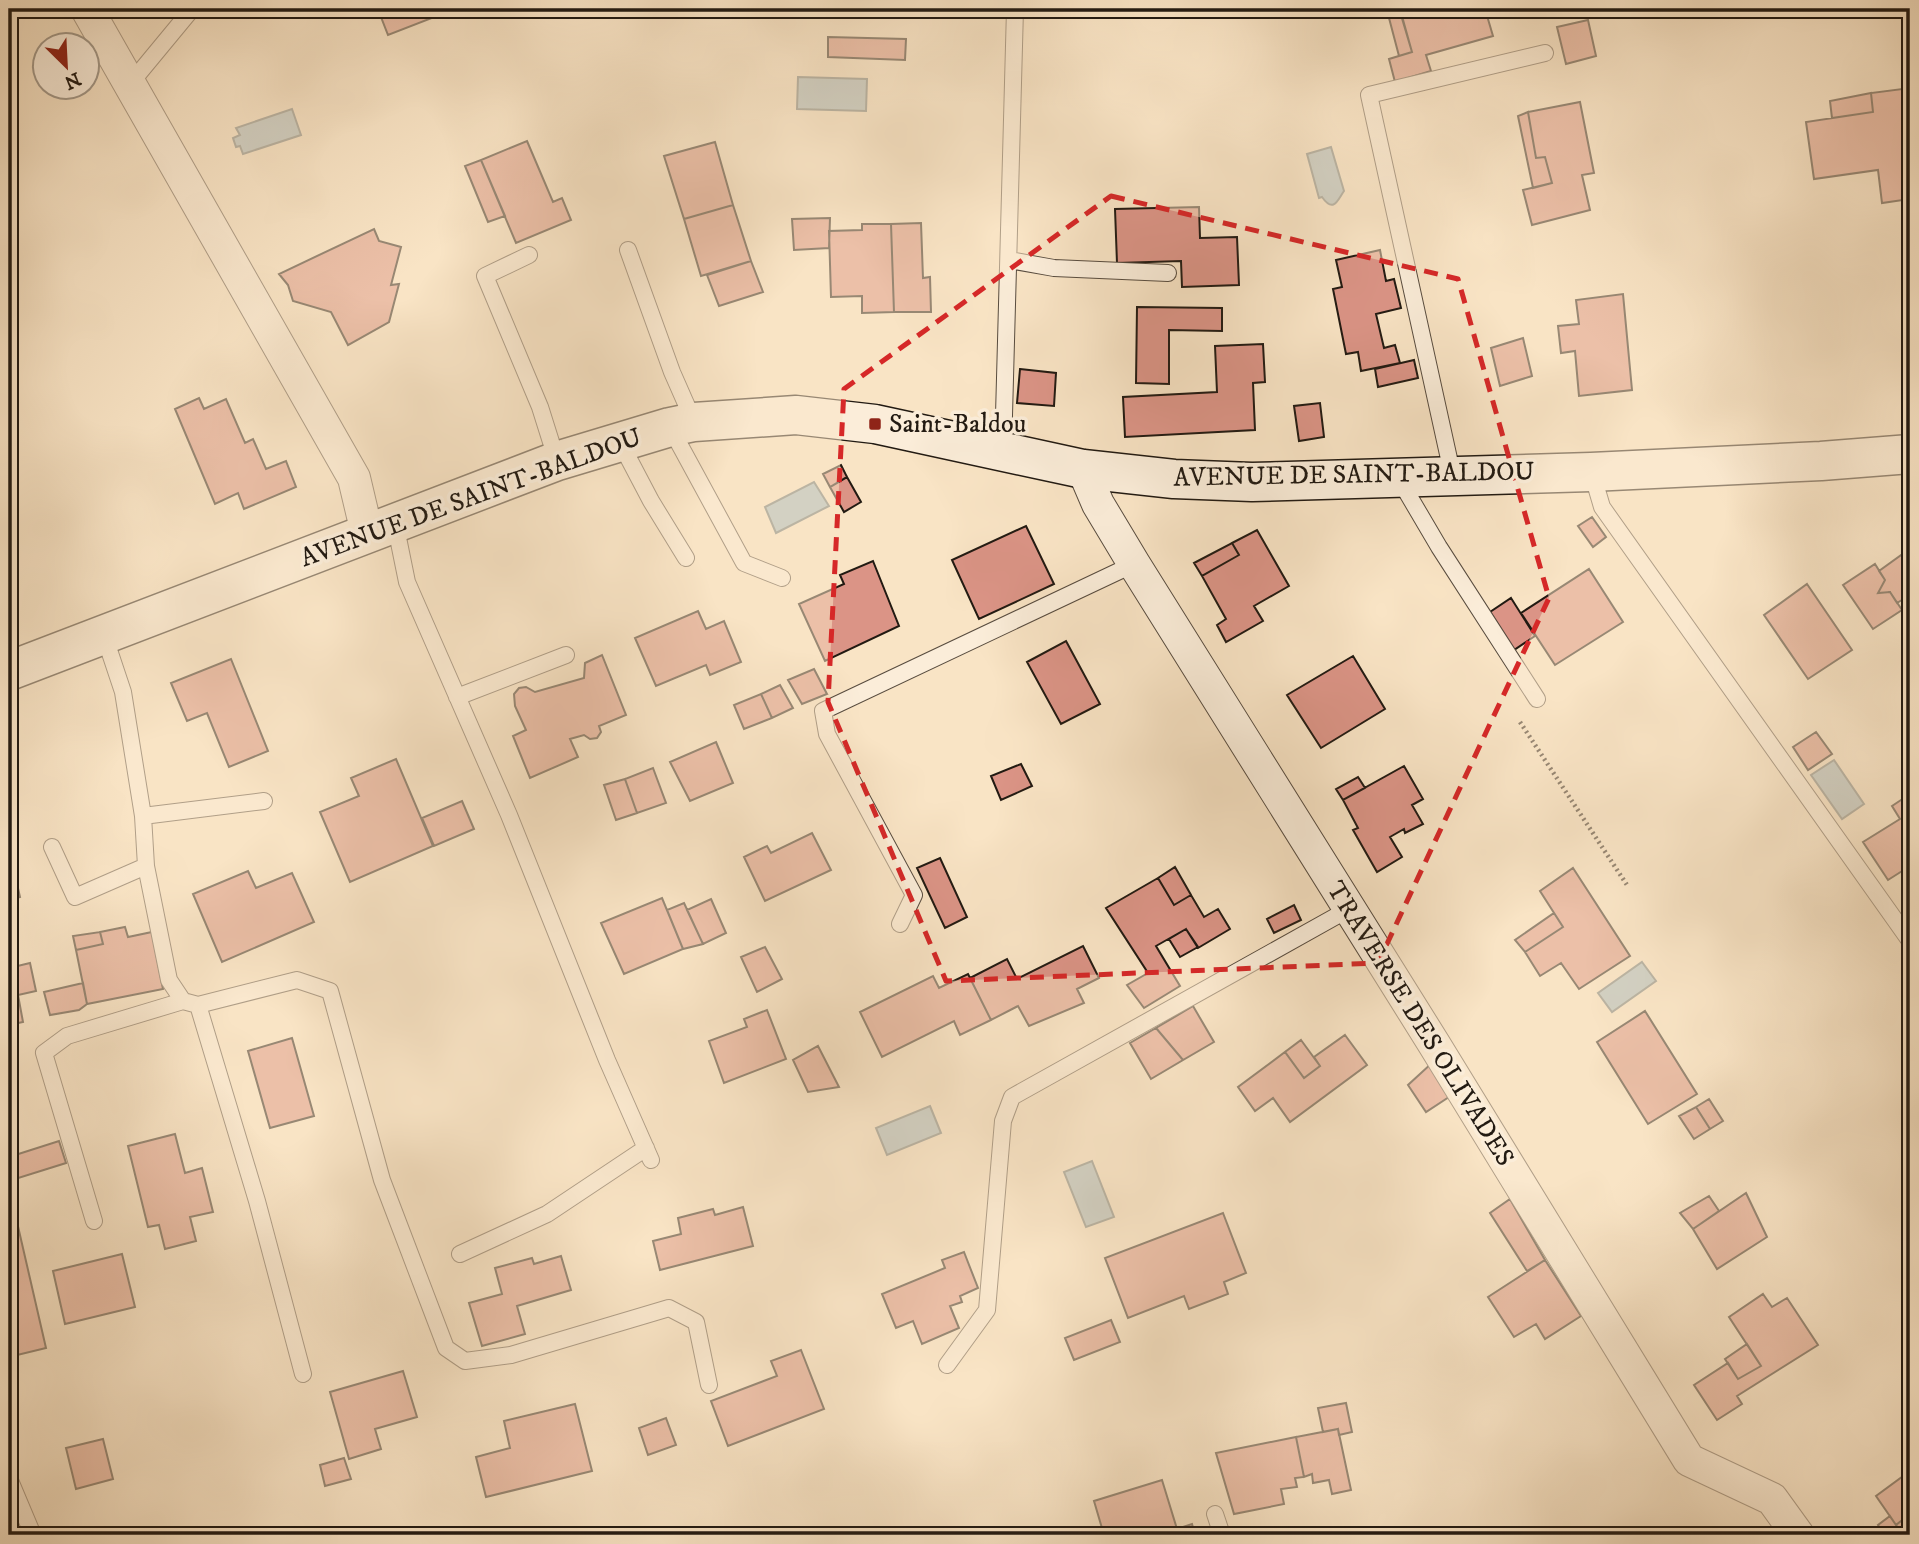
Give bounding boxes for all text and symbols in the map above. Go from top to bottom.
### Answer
north arrow [32,32,102,102]
text: N [60,66,84,94]
place label: Saint-Baldou [889,408,1026,441]
marker: Saint-Baldou [867,416,883,432]
street label: AVENUE DE SAINT-BALDOU [296,421,646,575]
street label: AVENUE DE SAINT-BALDOU [1173,455,1535,495]
street label: TRAVERSE DES OLIVADES [1319,875,1521,1173]

